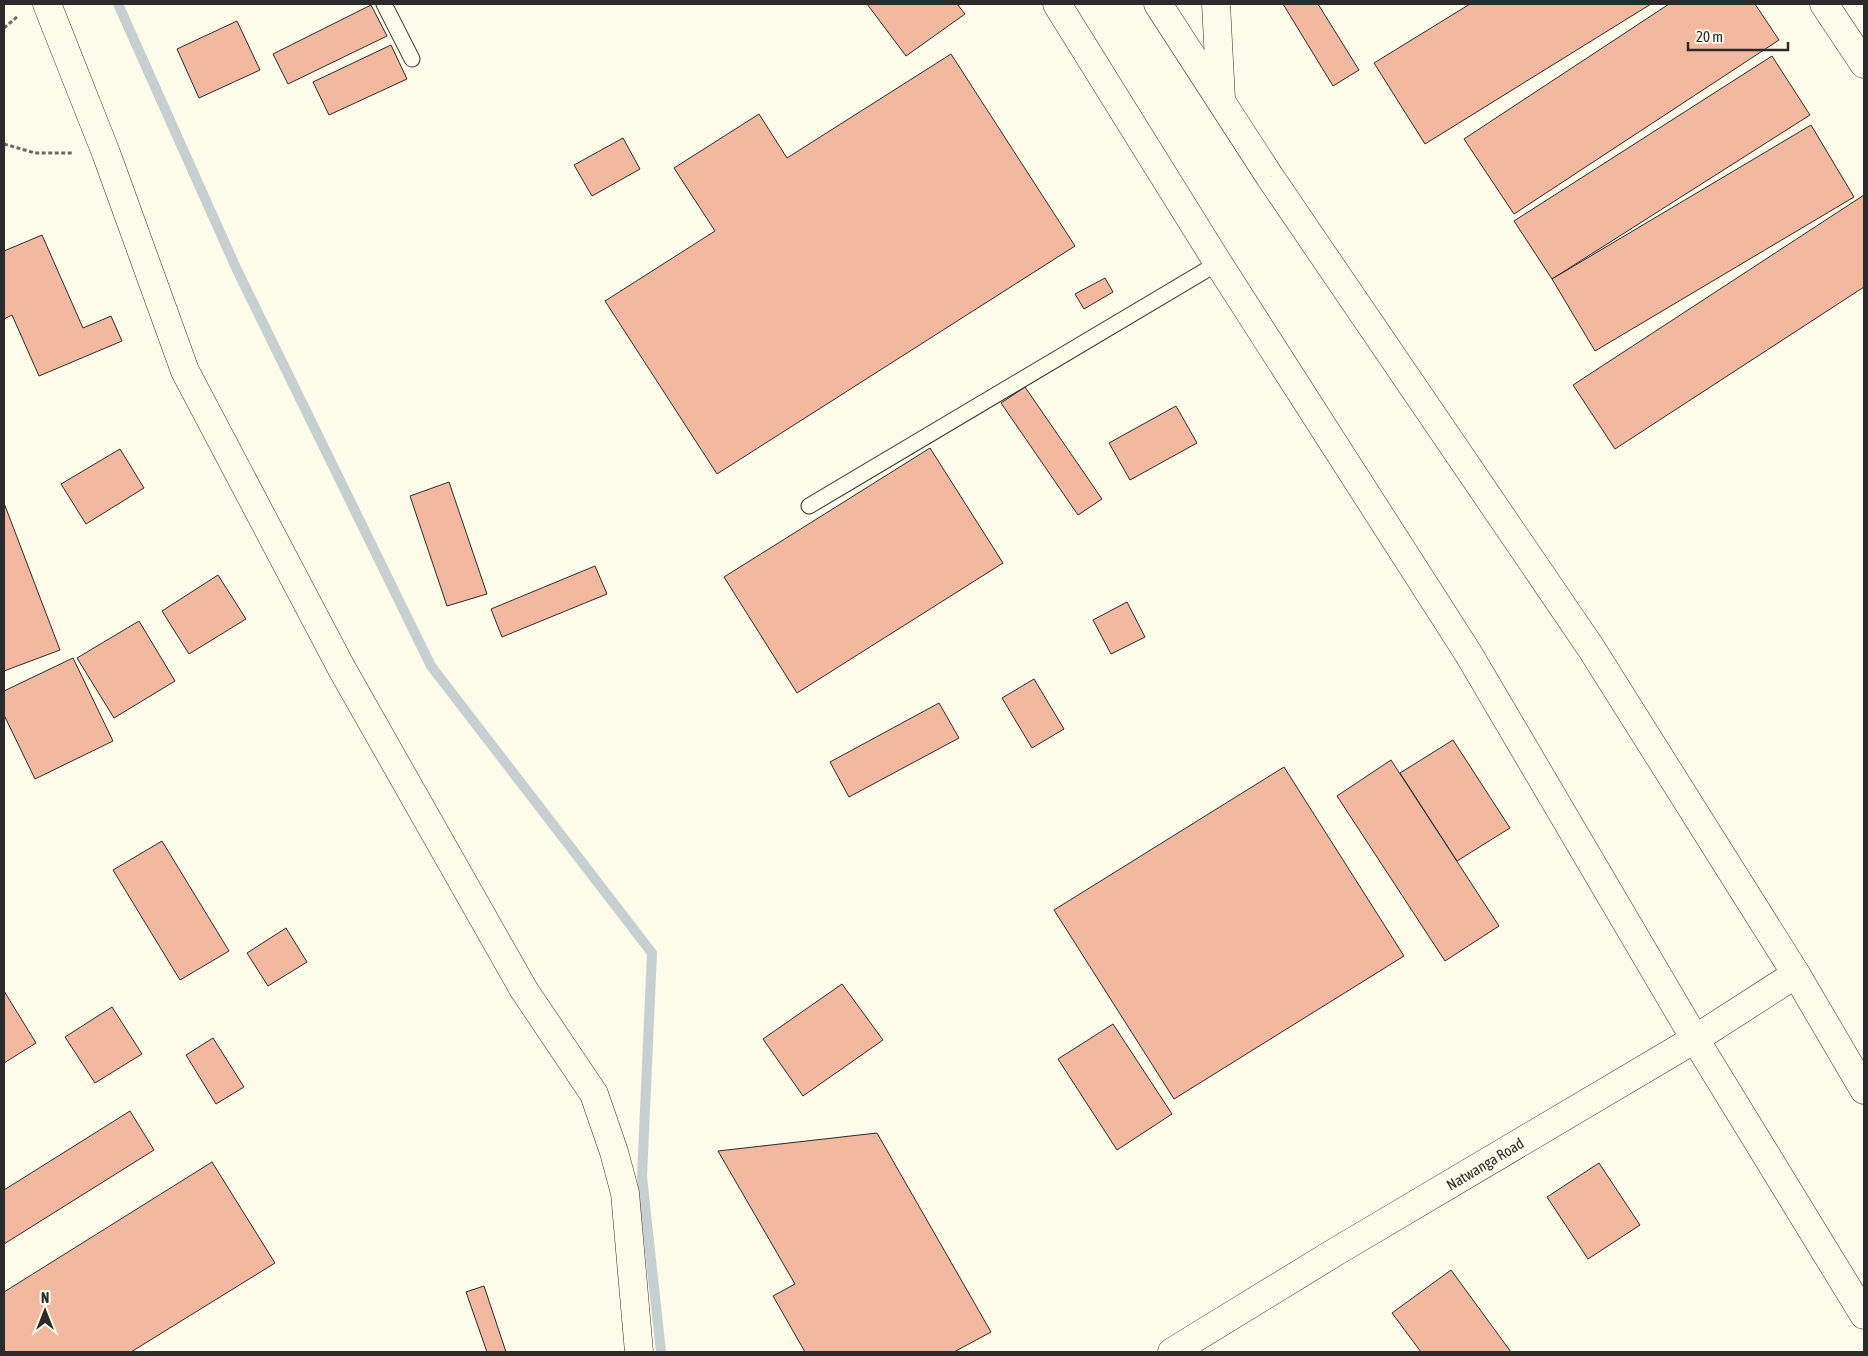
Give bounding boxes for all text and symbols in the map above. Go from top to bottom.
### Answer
scale bar [1688,20,1788,52]
text: 20 m [1696,28,1723,45]
street label: Natwanga Road [1443,1134,1527,1194]
north arrow [20,1286,70,1336]
text: N [41,1290,49,1306]

